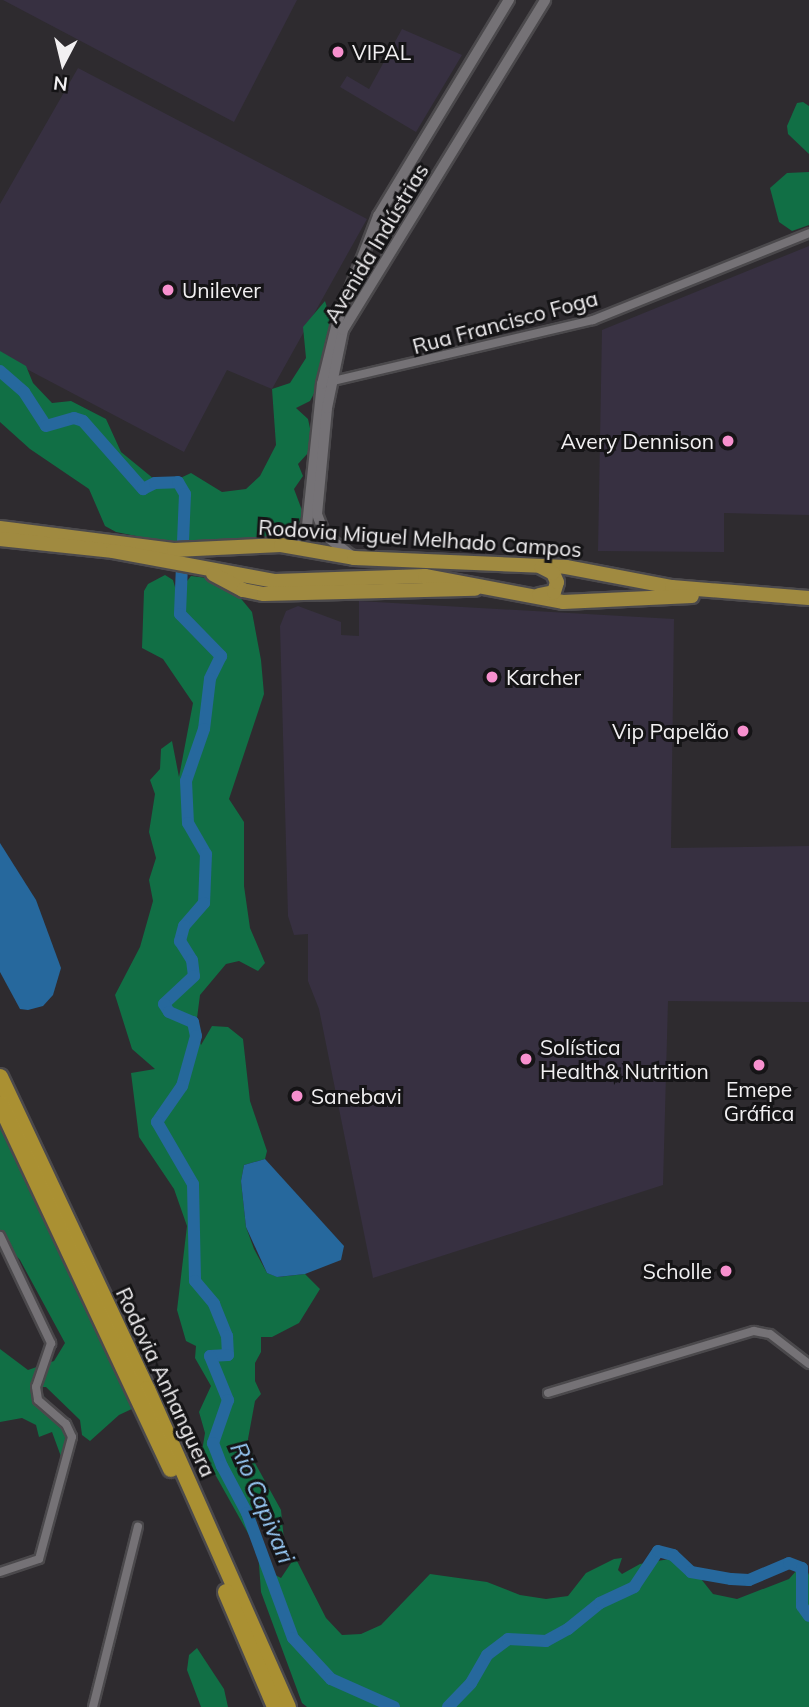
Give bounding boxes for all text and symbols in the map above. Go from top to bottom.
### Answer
north arrow [28,28,98,98]
place label: VIPAL [352,39,411,65]
marker: VIPAL [330,44,346,60]
text: N [52,71,69,97]
street label: Avenida Indústrias [319,159,433,327]
place label: Unilever [182,277,261,303]
marker: Unilever [160,282,176,298]
street label: Rua Francisco Foga [410,285,600,359]
place label: Avery Dennison [560,428,714,454]
marker: Avery Dennison [720,433,736,449]
street label: Rodovia Miguel Melhado Campos [257,514,583,562]
place label: Karcher [506,664,581,690]
marker: Karcher [484,669,500,685]
place label: Vip Papelão [612,718,729,744]
marker: Vip Papelão [735,723,751,739]
place label: Solística Health& Nutrition [540,1034,709,1084]
marker: Solística Health& Nutrition [518,1051,534,1067]
marker: Emepe Gráfica [751,1057,767,1073]
place label: Emepe Gráfica [724,1076,794,1126]
place label: Sanebavi [311,1083,402,1109]
marker: Sanebavi [289,1088,305,1104]
place label: Scholle [643,1258,712,1284]
marker: Scholle [718,1263,734,1279]
street label: Rodovia Anhanguera [111,1283,221,1481]
water label: Rio Capivari [224,1438,300,1568]

